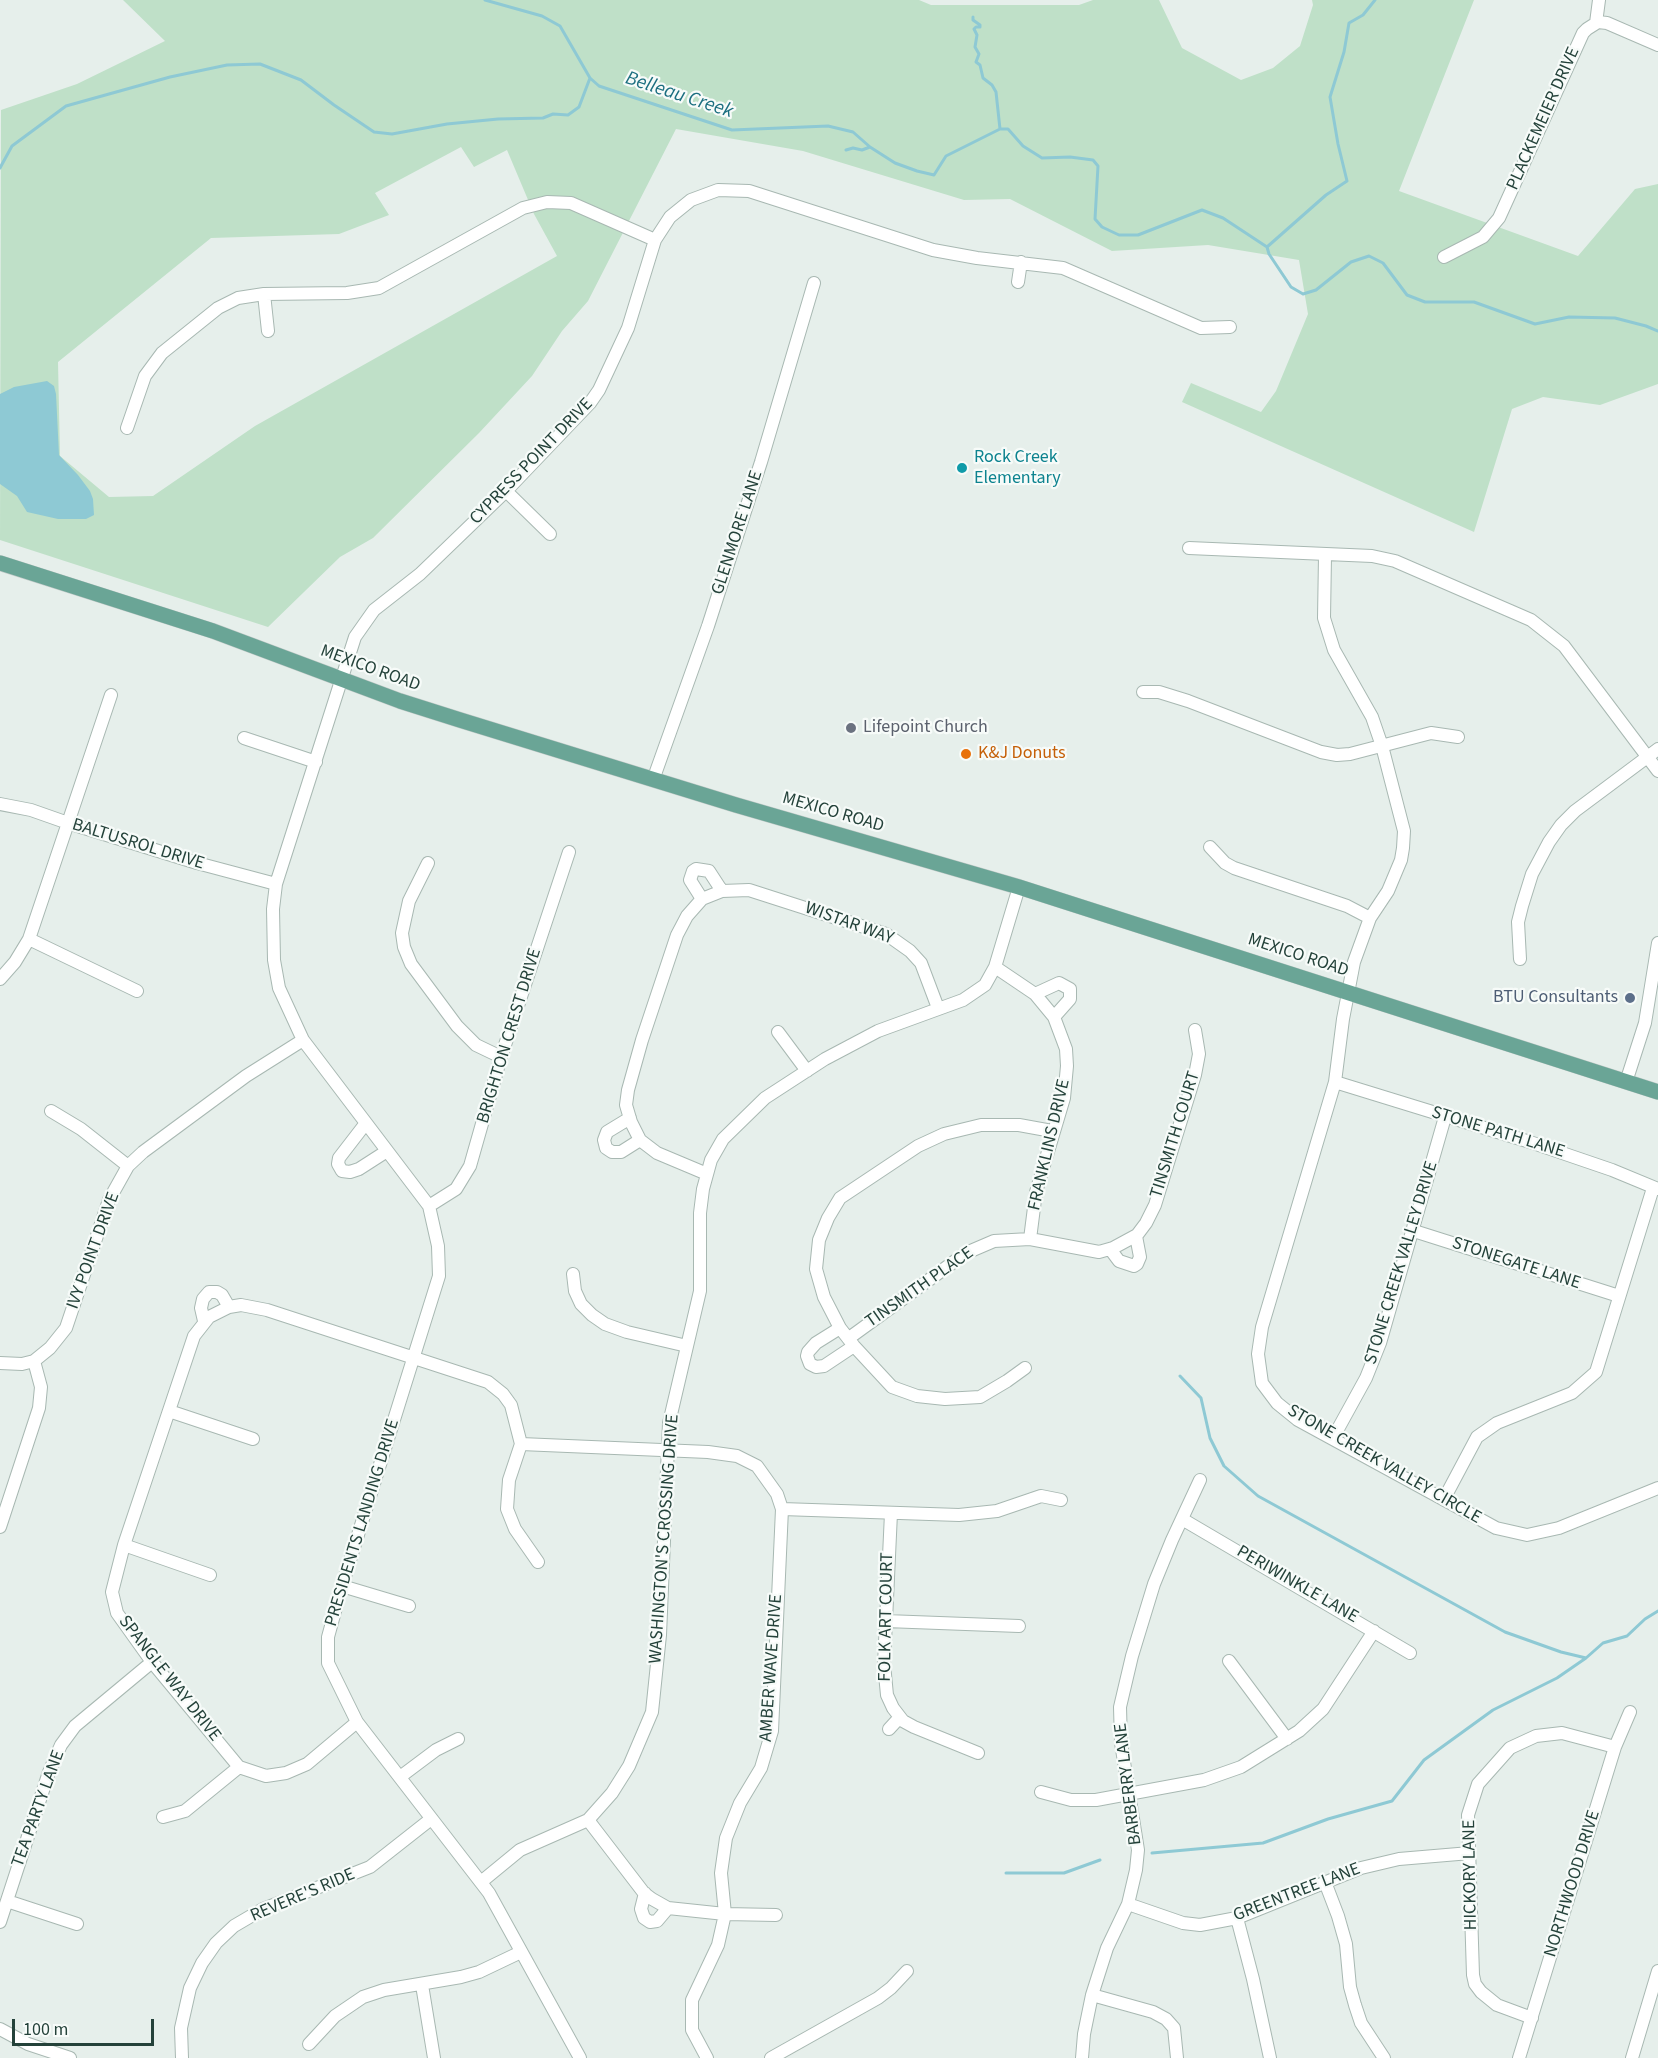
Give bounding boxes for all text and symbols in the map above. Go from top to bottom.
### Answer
street label: PLACKEMEIER DRIVE [1503,44,1585,194]
water label: Belleau Creek [622,67,736,125]
street label: CYPRESS POINT DRIVE [466,394,598,530]
place label: Rock Creek Elementary [974,447,1061,490]
marker: Rock Creek Elementary [955,461,969,475]
street label: GLENMORE LANE [708,468,768,598]
street label: MEXICO ROAD [317,641,423,697]
place label: Lifepoint Church [863,717,988,739]
marker: Lifepoint Church [844,721,858,735]
place label: K&J Donuts [978,743,1066,765]
marker: K&J Donuts [959,747,973,761]
street label: MEXICO ROAD [780,788,886,838]
street label: BALTUSROL DRIVE [69,815,207,875]
street label: WISTAR WAY [802,898,896,950]
street label: MEXICO ROAD [1245,930,1351,982]
street label: BRIGHTON CREST DRIVE [473,946,547,1126]
place label: BTU Consultants [1493,987,1618,1009]
marker: BTU Consultants [1623,991,1637,1005]
street label: TINSMITH COURT [1146,1069,1206,1201]
street label: FRANKLINS DRIVE [1024,1077,1076,1213]
street label: STONE PATH LANE [1429,1103,1567,1163]
street label: STONE CREEK VALLEY DRIVE [1361,1159,1443,1367]
street label: IVY POINT DRIVE [63,1190,125,1312]
street label: STONEGATE LANE [1449,1233,1583,1295]
street label: TINSMITH PLACE [862,1243,978,1333]
street label: STONE CREEK VALLEY CIRCLE [1283,1401,1485,1529]
street label: WASHINGTON'S CROSSING DRIVE [646,1414,684,1664]
street label: PRESIDENTS LANDING DRIVE [321,1417,405,1629]
street label: PERIWINKLE LANE [1232,1541,1362,1629]
street label: FOLK ART COURT [875,1552,899,1682]
street label: AMBER WAVE DRIVE [756,1594,788,1742]
street label: SPANGLE WAY DRIVE [113,1612,225,1746]
street label: BARBERRY LANE [1111,1722,1147,1846]
street label: TEA PARTY LANE [8,1748,70,1870]
street label: NORTHWOOD DRIVE [1540,1808,1606,1960]
street label: HICKORY LANE [1459,1819,1483,1931]
street label: GREENTREE LANE [1231,1859,1363,1927]
street label: REVERE'S RIDE [248,1864,358,1928]
scale bar [15,2007,158,2045]
text: 100 m [23,2017,68,2042]

